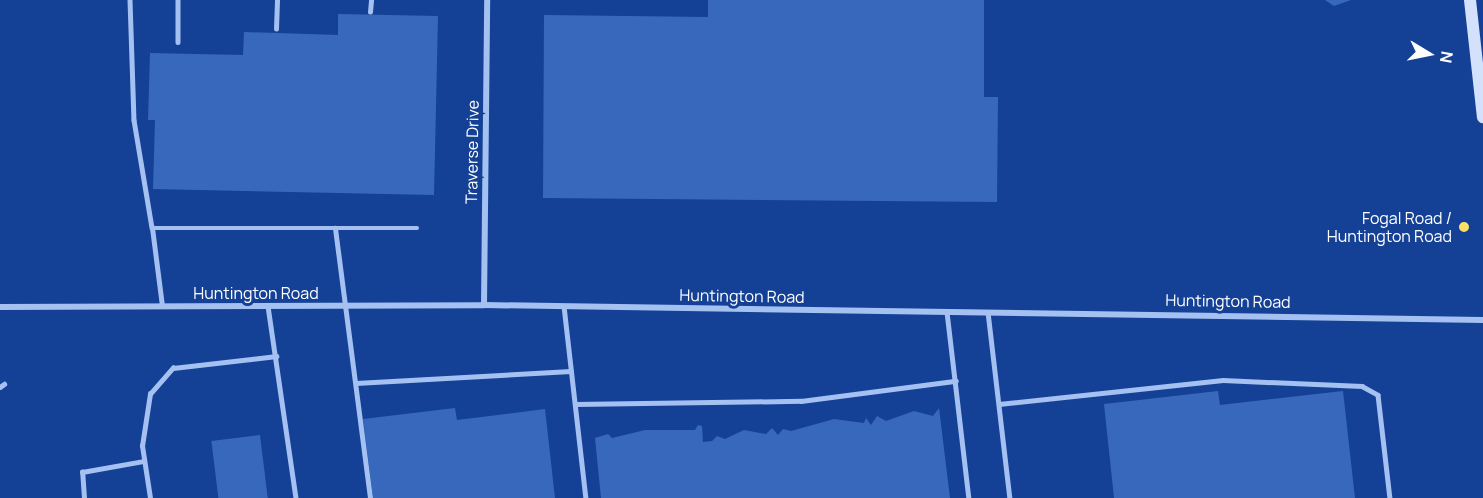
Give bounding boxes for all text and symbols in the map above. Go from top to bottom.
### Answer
north arrow [1399,24,1459,84]
text: N [1435,50,1459,65]
street label: Traverse Drive [461,100,483,204]
place label: Fogal Road / Huntington Road [1327,208,1452,246]
marker: Fogal Road / Huntington Road [1457,220,1471,234]
street label: Huntington Road [193,283,319,303]
street label: Huntington Road [679,285,805,307]
street label: Huntington Road [1165,290,1291,312]

